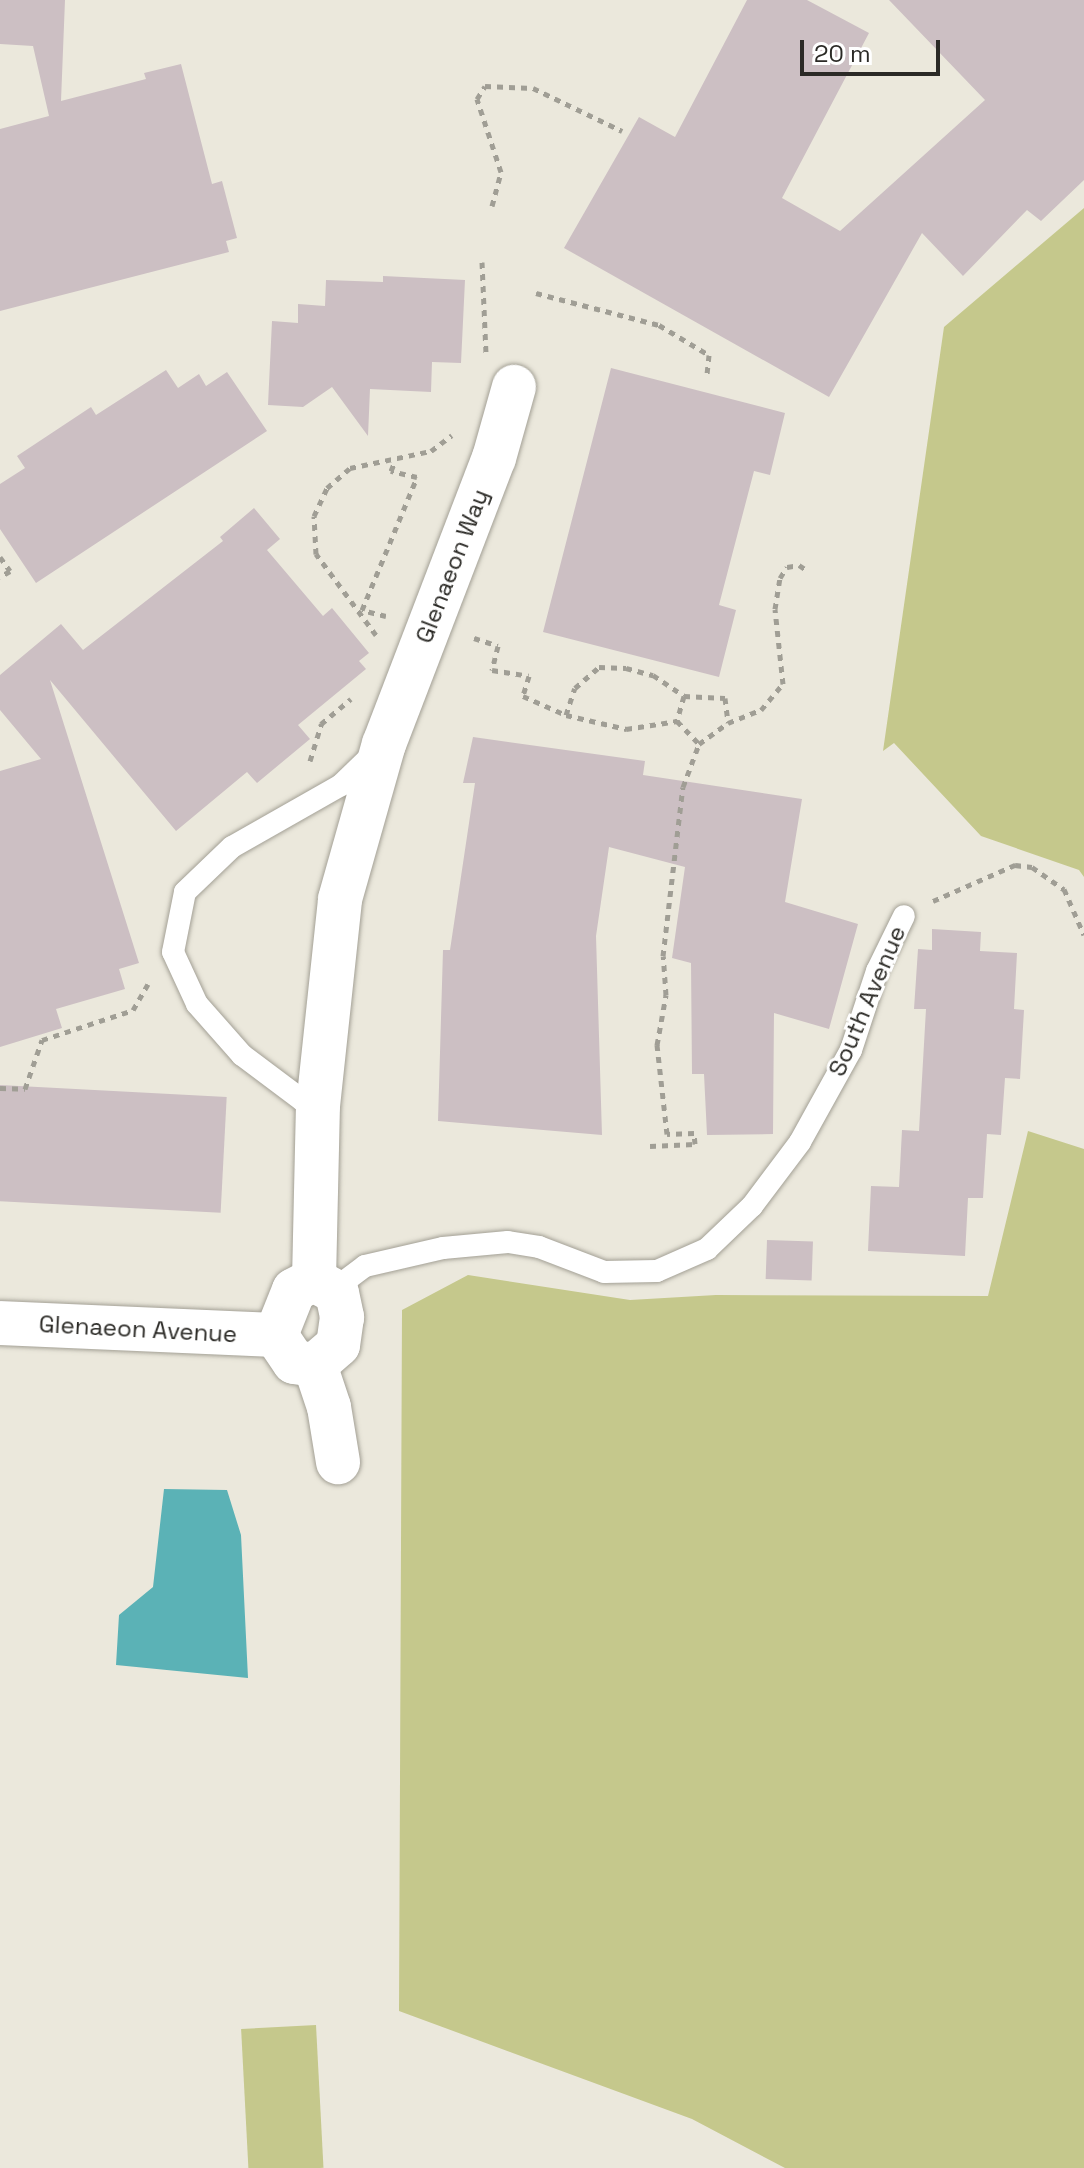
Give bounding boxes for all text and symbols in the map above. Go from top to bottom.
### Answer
scale bar [804,24,944,74]
text: 20 m [814,38,871,69]
street label: Glenaeon Way [409,485,495,647]
street label: South Avenue [822,921,912,1081]
street label: Glenaeon Avenue [38,1309,238,1349]

